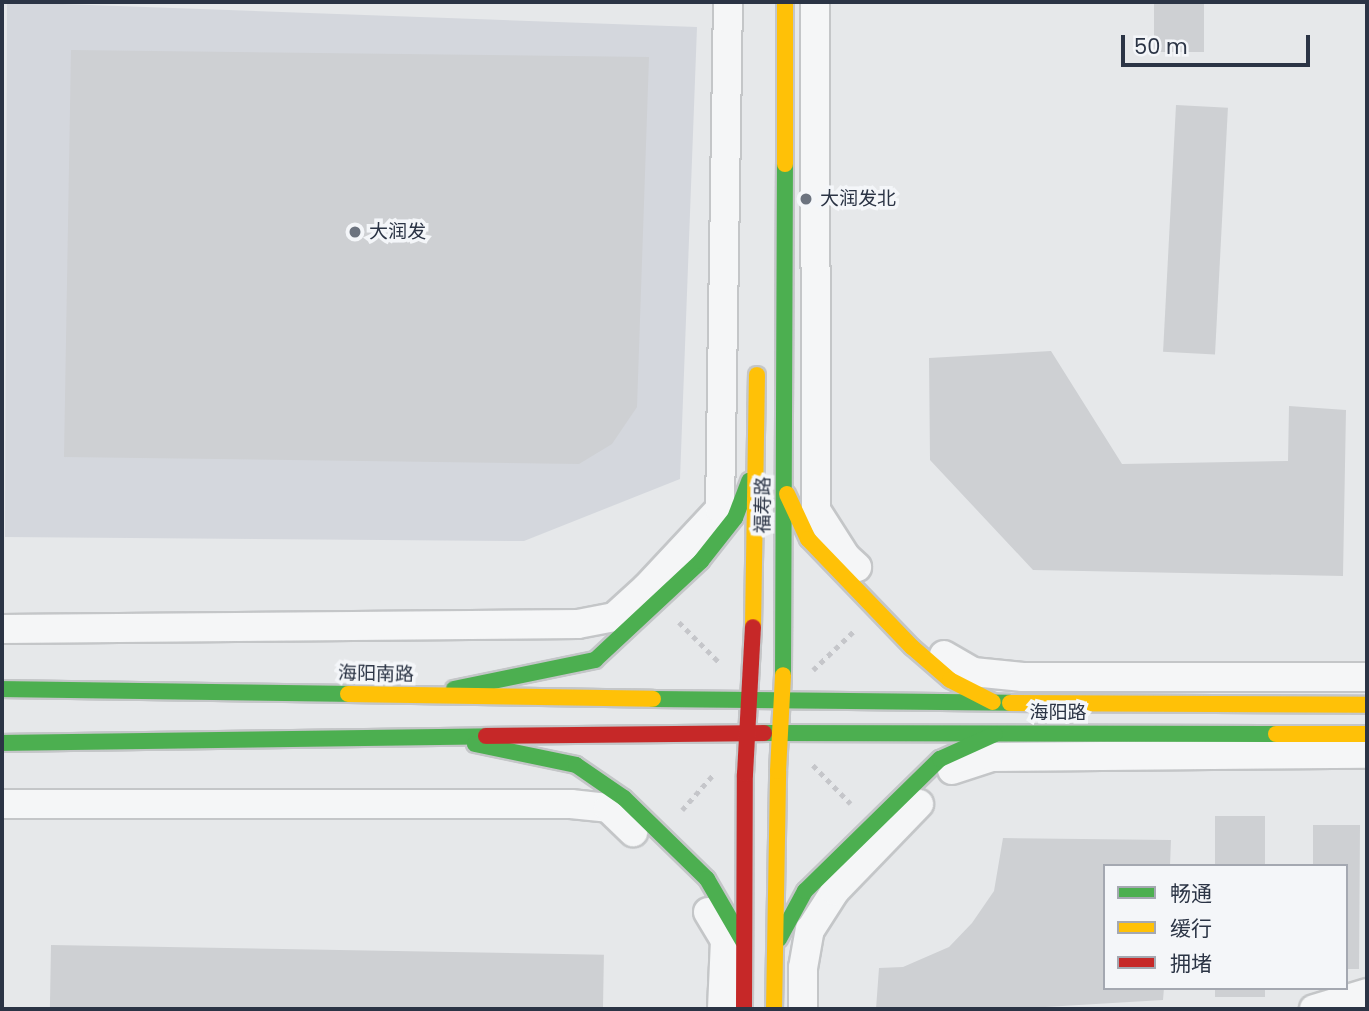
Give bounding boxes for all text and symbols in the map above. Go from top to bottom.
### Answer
scale bar [1124,21,1313,65]
text: 50 m [1134,32,1188,61]
place label: 大润发北 [820,188,896,210]
marker: 大润发北 [798,191,814,207]
place label: 大润发 [369,221,426,243]
marker: 大润发 [347,224,363,240]
street label: 福寿路 [751,476,775,534]
street label: 海阳南路 [338,662,414,686]
street label: 海阳路 [1030,702,1086,724]
legend [1103,864,1348,990]
text: 畅通 [1170,879,1212,908]
text: 缓行 [1170,914,1212,943]
text: 拥堵 [1170,949,1212,978]

